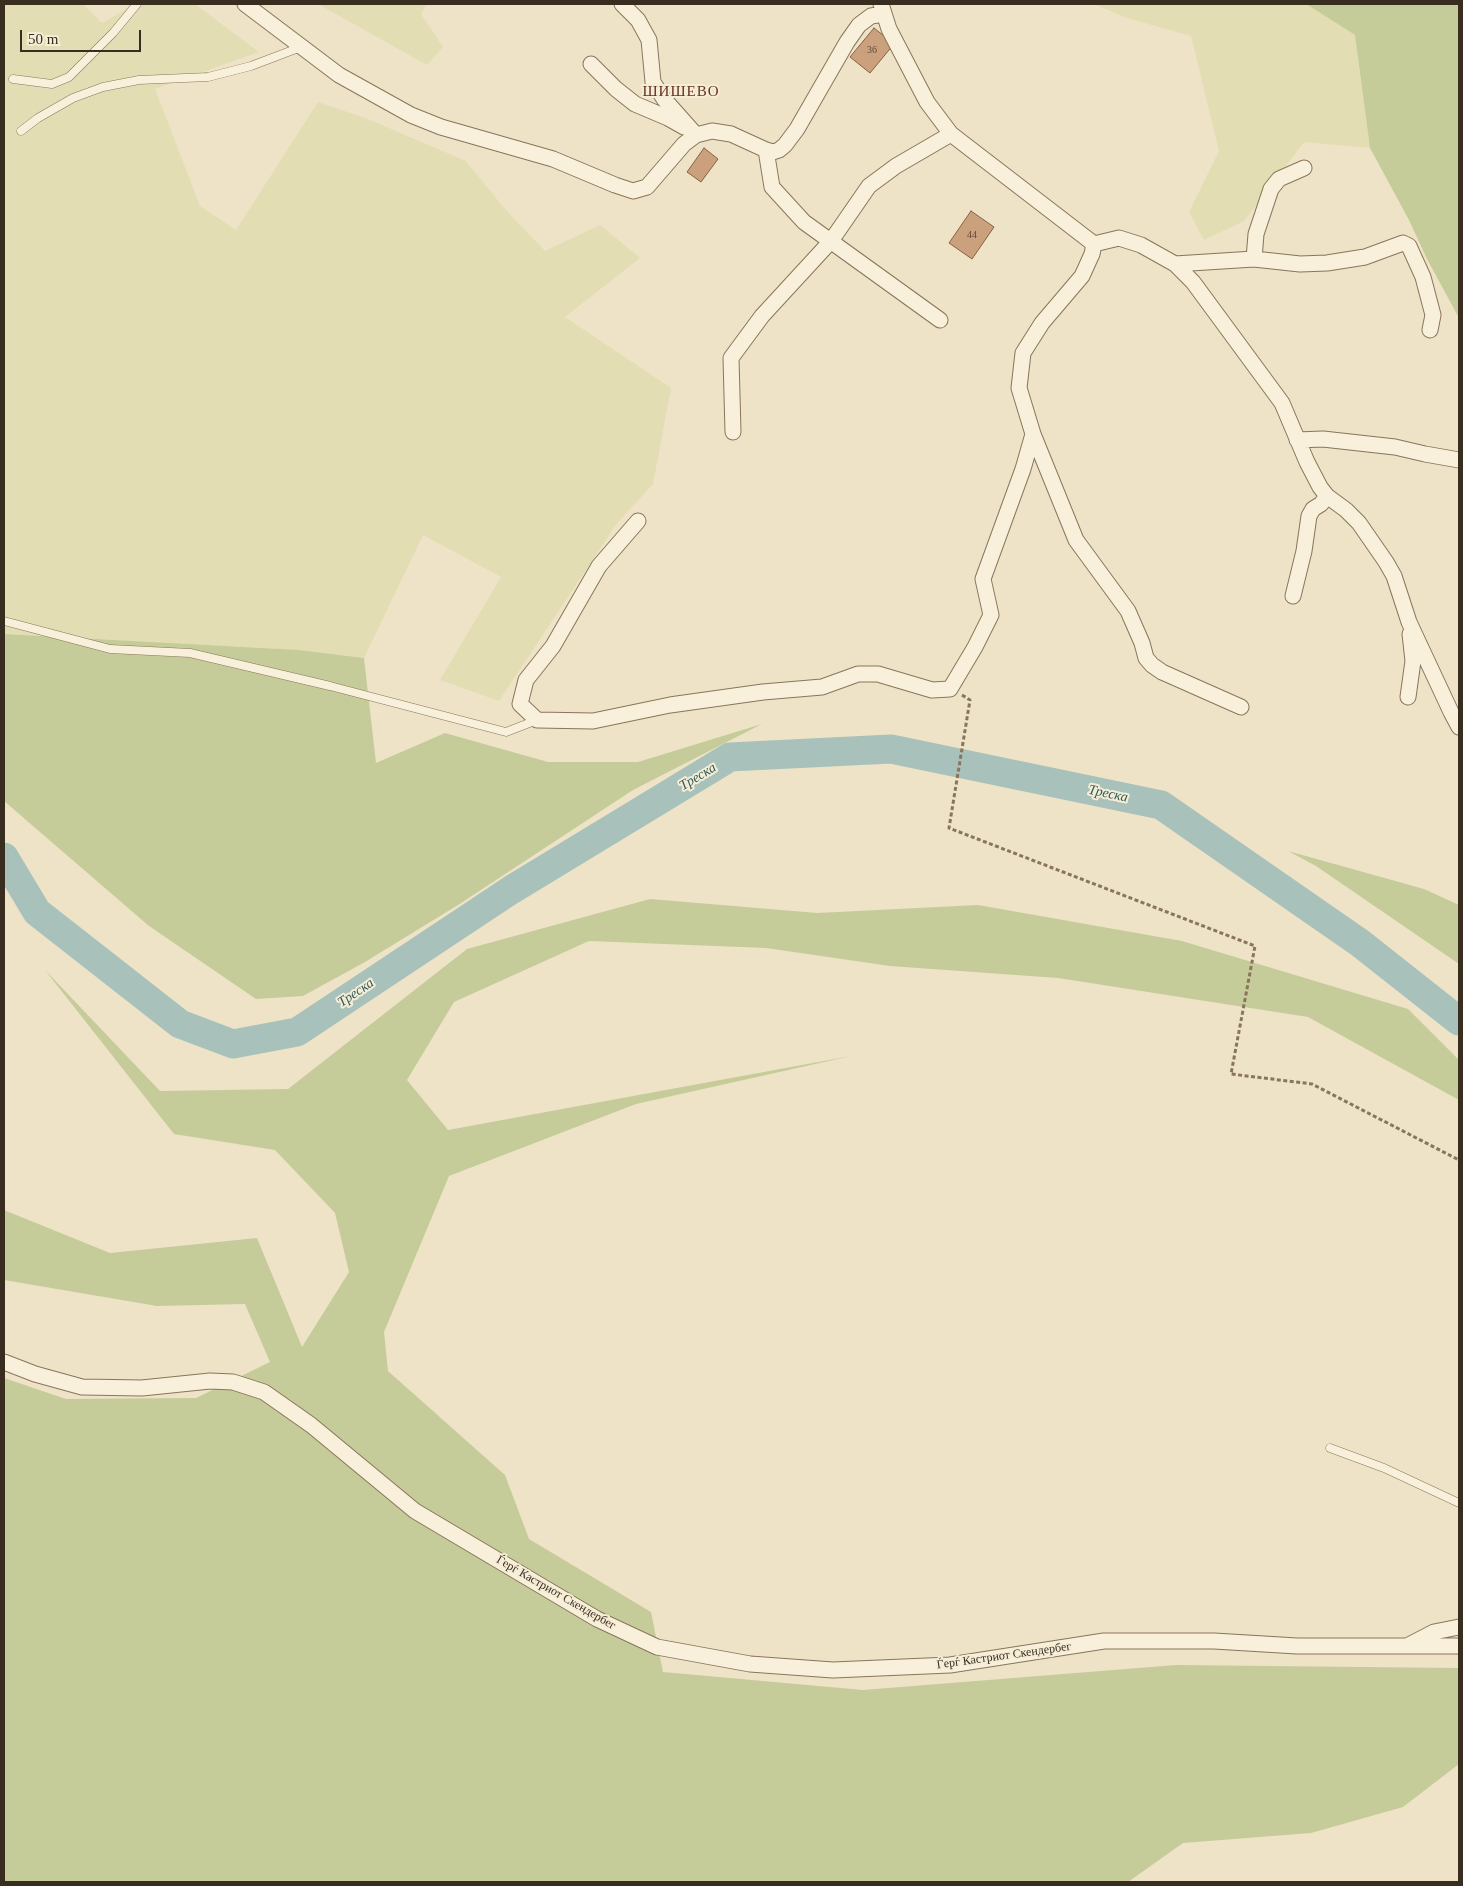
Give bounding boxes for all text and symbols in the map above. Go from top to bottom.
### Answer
scale bar [22,20,144,52]
text: 50 m [28,31,58,47]
house number: 36 [867,44,877,56]
district label: ШИШЕВО [642,83,720,101]
house number: 44 [967,229,977,241]
water label: Треска [677,760,719,794]
water label: Треска [1087,782,1129,806]
water label: Треска [335,975,377,1011]
street label: Ѓерѓ Кастриот Скендербег [494,1553,618,1633]
street label: Ѓерѓ Кастриот Скендербег [936,1639,1072,1673]

